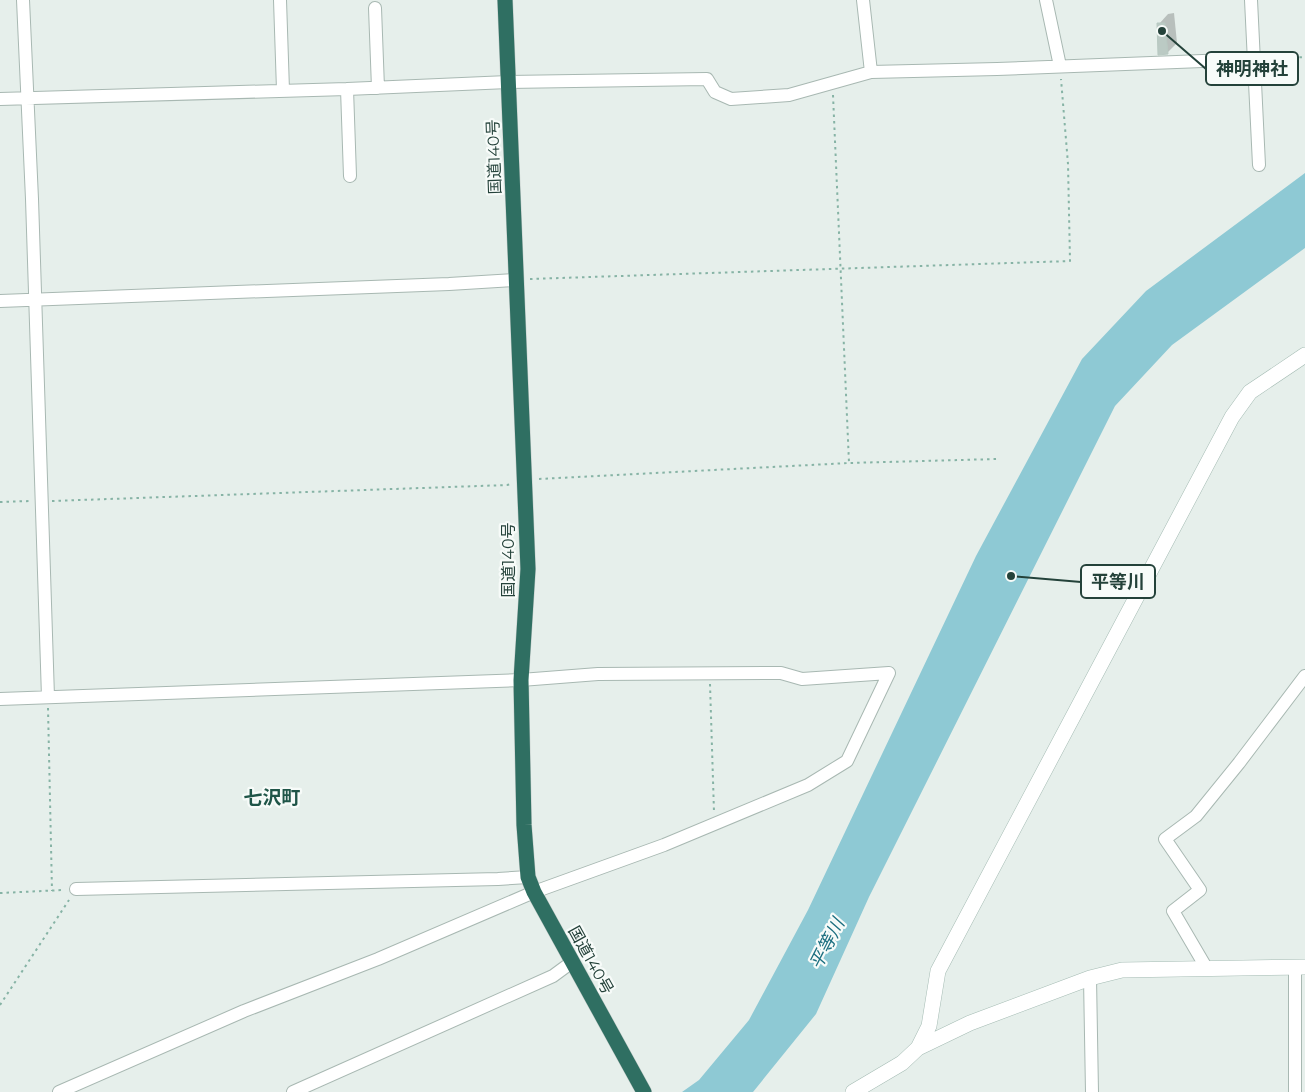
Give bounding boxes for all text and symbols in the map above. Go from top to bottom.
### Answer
callout: 神明神社 [1206,52,1298,85]
text: 神明神社 [1216,58,1288,80]
street label: 国道140号 [483,119,505,195]
street label: 国道140号 [499,523,518,597]
callout: 平等川 [1081,565,1155,598]
text: 平等川 [1091,571,1145,593]
district label: 七沢町 [243,786,301,809]
water label: 平等川 [805,913,850,973]
street label: 国道140号 [565,923,617,997]

